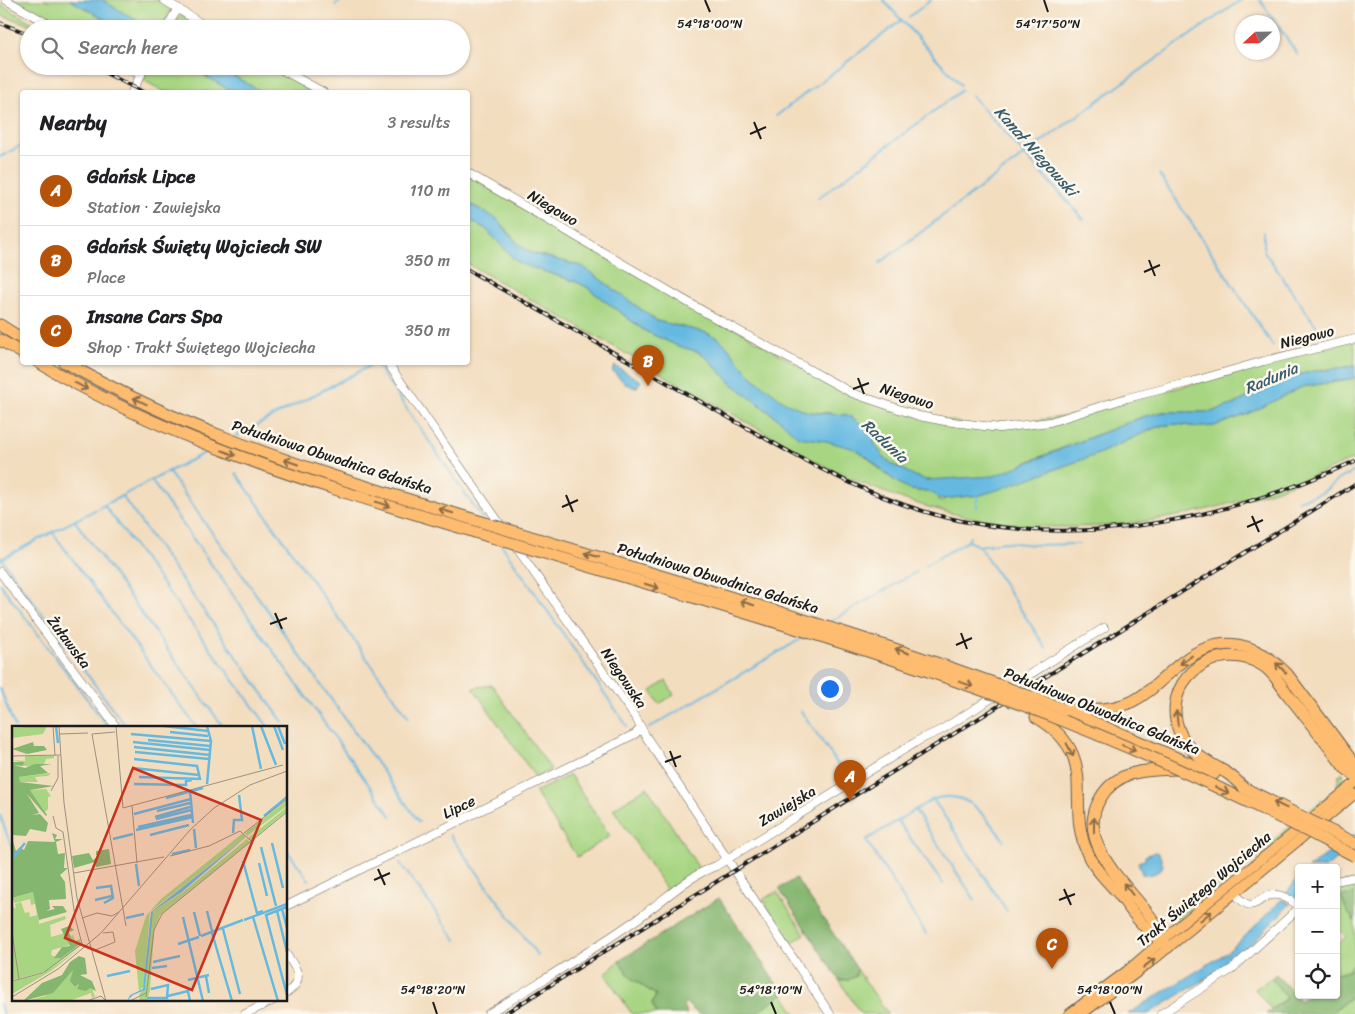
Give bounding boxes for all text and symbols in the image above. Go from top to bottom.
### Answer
text: 54°18'00"N [677,13,743,35]
text: 54°17'50"N [1016,13,1081,35]
north arrow [1235,15,1280,60]
search box [20,20,470,75]
text: Search here [78,31,178,64]
icon: search [38,34,66,62]
water label: Kanał Niegowski [987,99,1087,206]
text: Nearby [40,104,106,142]
text: 3 results [387,108,450,137]
text: Gdańsk Lipce [87,160,195,193]
text: A [51,176,61,205]
text: 110 m [410,176,450,205]
street label: Niegowo [523,183,584,234]
text: Station · Zawiejska [87,193,221,222]
text: Gdańsk Święty Wojciech SW [87,230,322,263]
text: B [51,246,61,275]
text: 350 m [405,246,450,275]
text: Place [87,263,126,292]
text: Insane Cars Spa [87,300,222,333]
text: C [51,316,61,345]
text: 350 m [405,316,450,345]
street label: Niegowo [1277,318,1337,356]
text: Shop · Trakt Świętego Wojciecha [87,333,315,362]
pin: B [632,345,664,386]
water label: Radunia [1240,353,1304,402]
street label: Niegowo [877,375,938,417]
one-way arrow [73,381,88,391]
one-way arrow [133,396,148,405]
water label: Radunia [855,411,917,472]
street label: Południowa Obwodnica Gdańska [228,412,436,502]
one-way arrow [220,449,236,458]
one-way arrow [283,457,299,466]
one-way arrow [374,499,390,509]
one-way arrow [438,505,454,515]
street label: Południowa Obwodnica Gdańska [614,535,822,621]
one-way arrow [584,550,600,560]
one-way arrow [644,581,660,591]
one-way arrow [740,598,756,607]
street label: Żuławska [40,610,98,675]
street label: Niegowska [594,642,654,714]
one-way arrow [895,646,911,655]
one-way arrow [1179,655,1193,665]
street label: Południowa Obwodnica Gdańska [1000,660,1204,762]
one-way arrow [1275,662,1287,674]
your location [817,676,843,702]
one-way arrow [957,680,973,689]
one-way arrow [1172,710,1182,726]
inset map [12,726,288,1002]
one-way arrow [1066,742,1075,757]
one-way arrow [1121,744,1136,754]
pin: A [834,760,866,801]
street label: Zawiejska [753,778,822,834]
one-way arrow [1214,785,1229,795]
street label: Lipce [438,788,480,826]
one-way arrow [1273,800,1288,810]
one-way arrow [1089,817,1099,834]
street label: Trakt Świętego Wojciecha [1131,824,1278,953]
map controls [1295,864,1340,999]
button: + [1295,864,1340,909]
one-way arrow [1122,883,1133,896]
button: − [1295,909,1340,954]
one-way arrow [1199,911,1212,922]
pin: C [1036,928,1068,969]
button: locate [1295,954,1340,999]
one-way arrow [1142,958,1155,969]
text: 54°18'20"N [401,979,466,1001]
text: 54°18'10"N [740,979,803,1001]
text: 54°18'00"N [1077,979,1143,1001]

